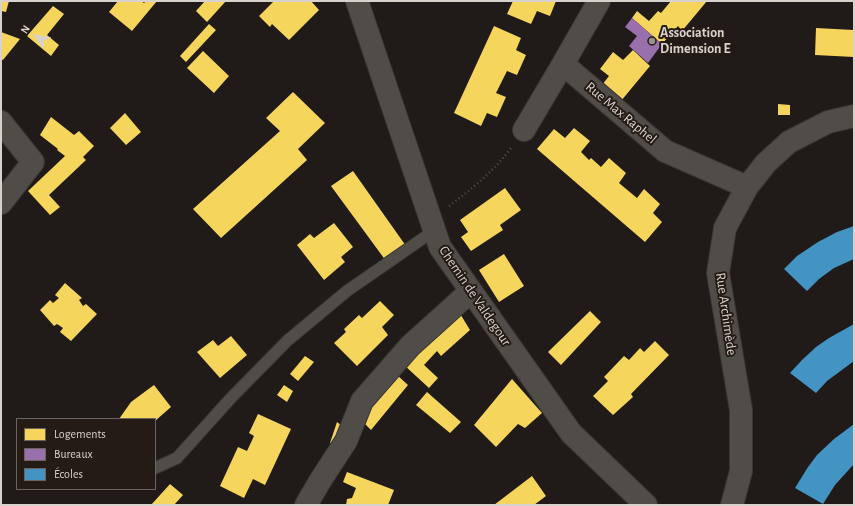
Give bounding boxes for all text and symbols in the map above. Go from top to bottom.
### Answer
north arrow [16,16,56,56]
text: N [19,23,32,36]
place label: Association Dimension E [660,25,731,58]
marker: Association Dimension E [647,36,657,46]
street label: Rue Max Raphel [582,78,660,148]
street label: Chemin de Valdegour [435,243,515,349]
street label: Rue Archimède [712,272,740,356]
legend [16,418,156,490]
text: Logements [54,428,106,440]
text: Bureaux [54,448,93,460]
text: Écoles [54,468,83,480]

